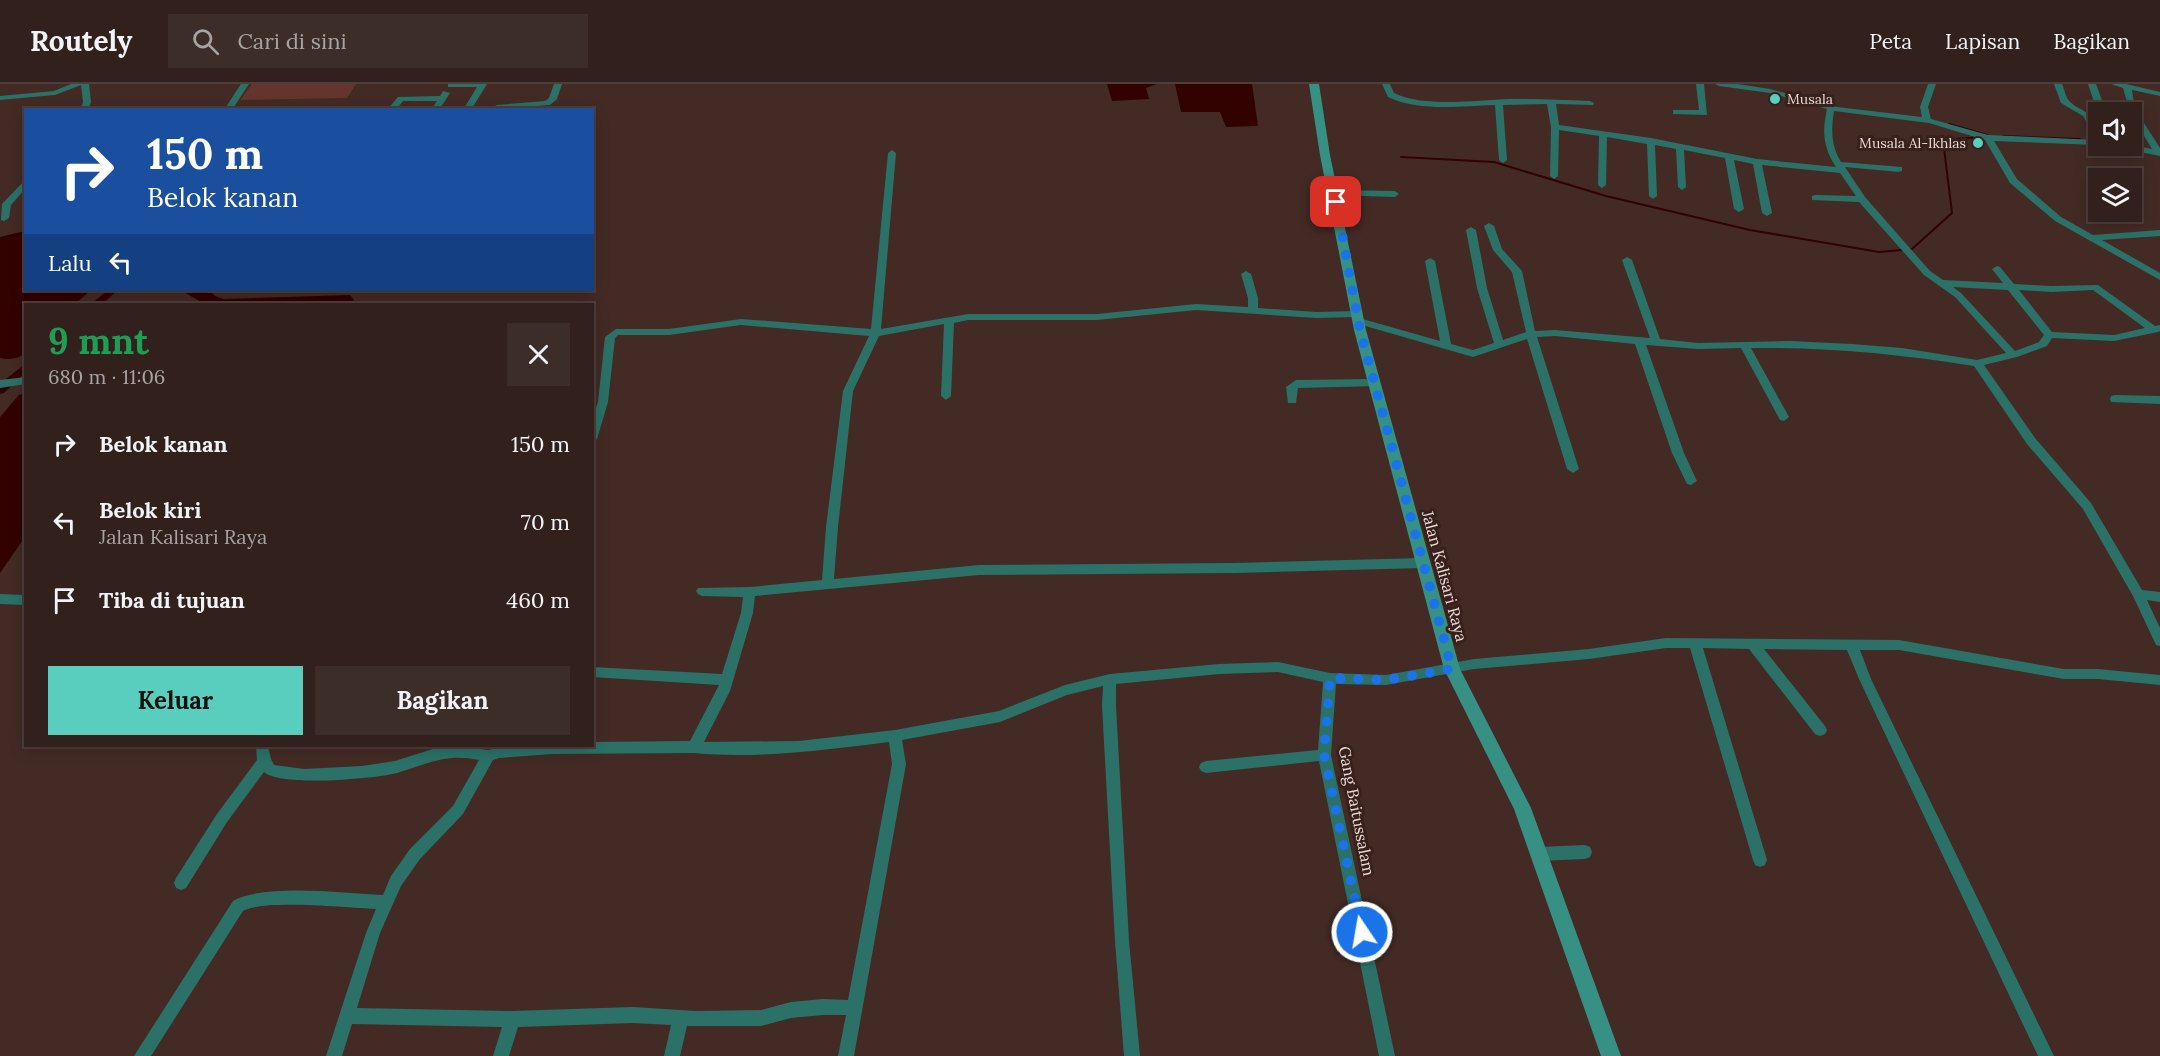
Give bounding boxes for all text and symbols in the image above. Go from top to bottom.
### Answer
search box [168,14,588,68]
text: Routely [30,23,132,59]
icon: search [189,25,222,58]
text: Cari di sini [237,27,347,55]
text: Peta [1869,28,1912,55]
text: Lapisan [1945,28,2020,55]
text: Bagikan [2053,28,2130,55]
place label: Musala [1787,90,1833,108]
marker: Musala [1768,92,1782,106]
map controls [2088,102,2142,222]
button: sound [2088,102,2142,156]
text: 150 m [147,127,263,181]
icon: right [48,132,126,210]
place label: Musala Al-Ikhlas [1859,134,1966,152]
marker: Musala Al-Ikhlas [1971,136,1985,150]
button: layers [2088,168,2142,222]
pin [1310,176,1361,227]
text: Belok kanan [147,180,298,214]
icon: arrive [1319,185,1352,218]
icon: left [104,246,137,279]
text: Lalu [48,249,92,277]
text: 9 mnt [48,318,149,364]
button: close [507,323,570,386]
text: 680 m · 11:06 [48,364,165,389]
icon: right [48,428,81,461]
text: Belok kanan [99,430,228,458]
text: 150 m [511,430,570,458]
text: Belok kiri [99,496,201,524]
icon: left [48,506,81,539]
street label: Jalan Kalisari Raya [1418,507,1472,644]
text: 70 m [521,508,570,536]
text: Jalan Kalisari Raya [99,524,267,549]
icon: arrive [48,584,81,617]
text: Tiba di tujuan [99,586,245,614]
text: 460 m [506,586,570,614]
button: Keluar [48,666,303,735]
button: Bagikan [315,666,570,735]
street label: Gang Baitussalam [1335,744,1379,878]
position arrow [1330,900,1394,964]

